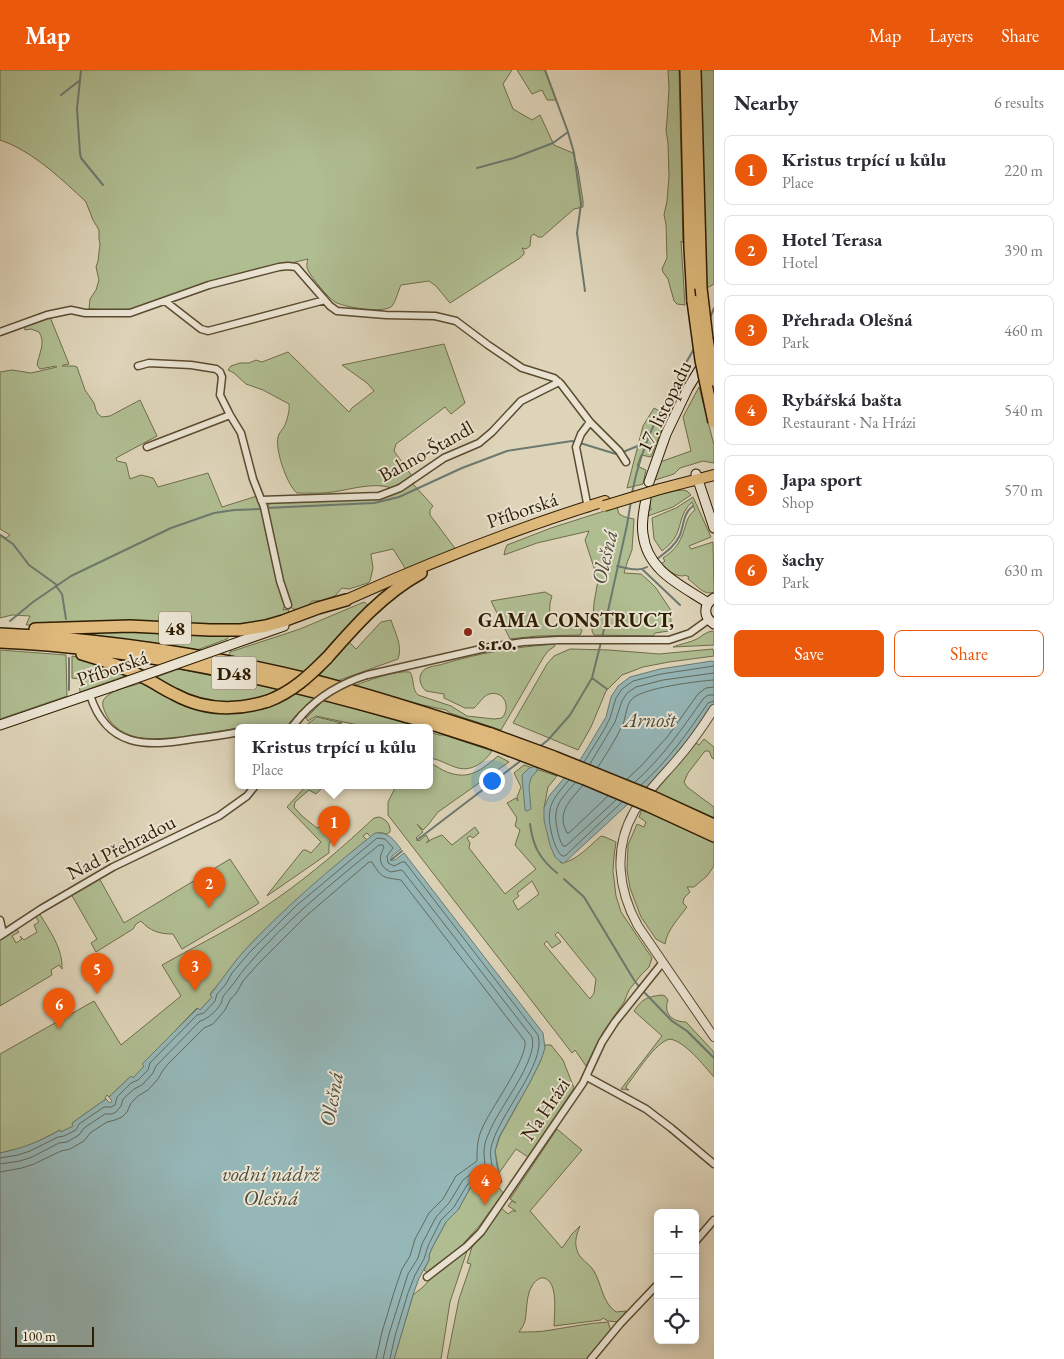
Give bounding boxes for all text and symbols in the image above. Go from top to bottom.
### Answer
text: Map [25,20,70,51]
text: Map [869,24,901,47]
text: Layers [929,24,973,47]
text: Share [1001,24,1039,47]
text: Nearby [734,89,798,116]
text: 6 results [994,92,1044,113]
text: Kristus trpící u kůlu [782,147,946,172]
text: 1 [747,160,755,181]
text: 220 m [1004,160,1043,181]
text: Place [782,172,814,193]
text: Hotel Terasa [782,227,882,252]
text: 2 [747,240,755,261]
text: 390 m [1004,240,1043,261]
text: Hotel [782,252,818,273]
text: Přehrada Olešná [782,307,913,332]
text: 3 [747,320,755,341]
text: 460 m [1004,320,1043,341]
text: Park [782,332,809,353]
street label: 17. listopadu [631,356,698,456]
text: Rybářská bašta [782,387,902,412]
text: 4 [747,400,755,421]
text: 540 m [1004,400,1043,421]
text: Restaurant · Na Hrázi [782,412,916,433]
street label: Bahno-Štandl [374,414,478,488]
text: Japa sport [782,467,862,492]
text: 5 [747,480,755,501]
text: 570 m [1004,480,1043,501]
street label: Příborská [483,486,561,534]
text: Shop [782,492,814,513]
water label: Olešná [585,527,623,587]
text: šachy [782,547,824,572]
text: 6 [747,560,755,581]
text: 630 m [1004,560,1043,581]
text: Park [782,572,809,593]
place label: GAMA CONSTRUCT, s.r.o. [478,607,674,656]
road number: 48 [159,612,191,644]
marker: GAMA CONSTRUCT, s.r.o. [462,626,474,638]
button: Save [734,630,884,677]
button: Share [894,630,1044,677]
street label: Příborská [73,644,151,692]
road number: D48 [212,656,256,690]
water label: Arnošt [622,706,677,733]
popup [235,724,433,789]
text: Kristus trpící u kůlu [252,734,416,759]
text: Place [252,759,283,780]
your location [479,768,505,794]
pin: 1 [318,806,350,847]
street label: Nad Přehradou [62,808,180,886]
pin: 2 [193,867,225,908]
pin: 3 [179,950,211,991]
pin: 5 [81,953,113,994]
pin: 6 [43,988,75,1029]
water label: Olešná [313,1069,349,1128]
street label: Na Hrázi [514,1072,576,1146]
water label: vodní nádrž Olešná [222,1160,320,1211]
pin: 4 [469,1164,501,1205]
map controls [654,1209,699,1344]
button: + [654,1209,699,1254]
button: − [654,1254,699,1299]
button: locate [654,1299,699,1344]
scale bar [15,1324,94,1347]
text: 100 m [22,1327,56,1345]

